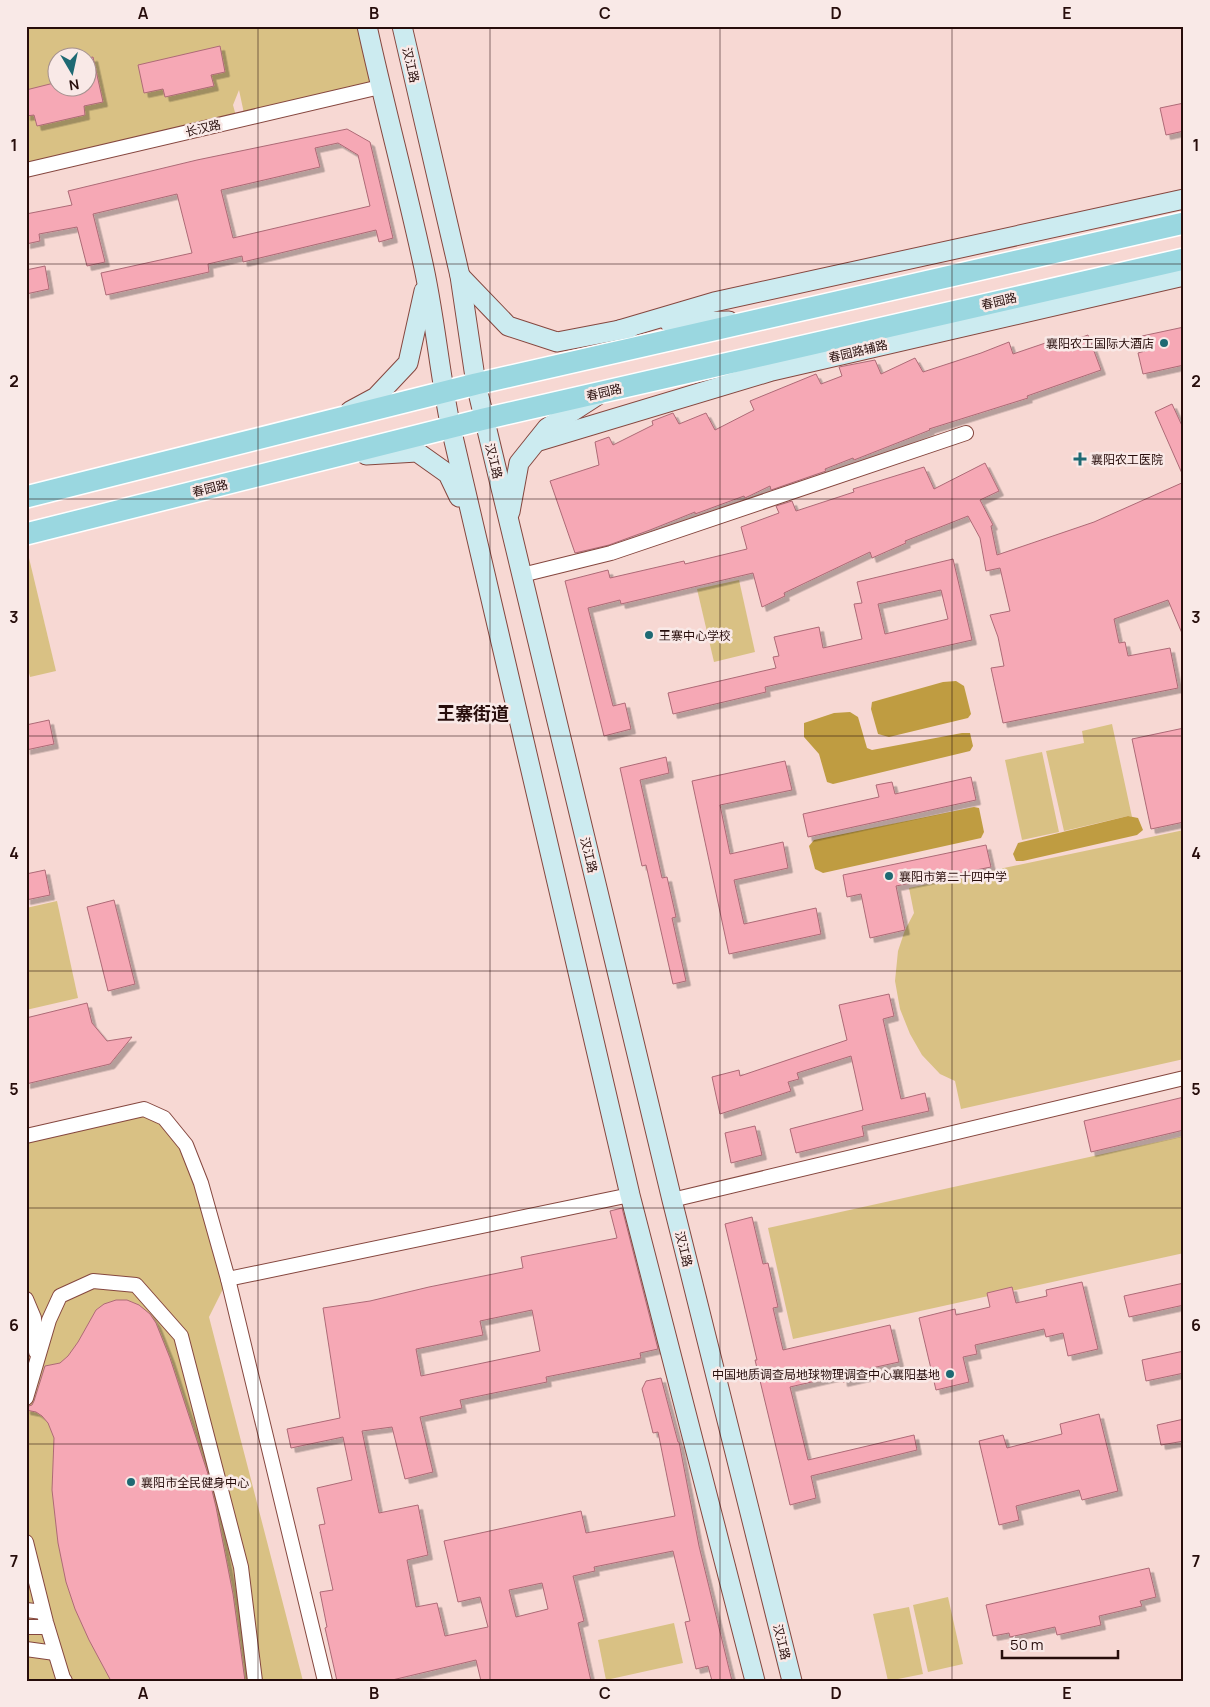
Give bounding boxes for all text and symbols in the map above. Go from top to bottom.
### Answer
text: A [138,2,149,24]
text: B [369,2,379,24]
text: C [599,2,611,24]
text: D [830,2,842,24]
text: E [1062,2,1072,24]
street label: 汉江路 [399,46,423,84]
north arrow [48,48,98,98]
text: N [68,75,81,96]
street label: 长汉路 [184,116,222,140]
text: 1 [10,134,18,156]
text: 1 [1192,134,1200,156]
street label: 春园路 [980,289,1018,313]
place label: 襄阳农工国际大酒店 [1046,335,1154,352]
street label: 春园路辅路 [827,336,889,366]
marker: 襄阳农工国际大酒店 [1158,337,1170,349]
text: 2 [9,370,19,392]
text: 2 [1191,370,1201,392]
street label: 春园路 [585,380,623,404]
street label: 汉江路 [481,441,507,481]
place label: 襄阳农工医院 [1091,451,1163,468]
marker: 襄阳农工医院 [1073,452,1087,466]
street label: 春园路 [190,475,230,501]
text: 3 [9,606,19,628]
text: 3 [1191,606,1201,628]
place label: 王寨中心学校 [659,627,731,644]
marker: 王寨中心学校 [643,629,655,641]
district label: 王寨街道 [437,701,509,725]
street label: 汉江路 [576,835,602,875]
text: 4 [9,842,19,864]
text: 4 [1191,842,1201,864]
place label: 襄阳市第二十四中学 [899,868,1007,885]
marker: 襄阳市第二十四中学 [883,870,895,882]
text: 5 [9,1078,19,1100]
text: 5 [1191,1078,1201,1100]
street label: 汉江路 [671,1229,697,1269]
text: 6 [9,1314,19,1336]
text: 6 [1191,1314,1201,1336]
place label: 中国地质调查局地球物理调查中心襄阳基地 [712,1366,940,1383]
marker: 中国地质调查局地球物理调查中心襄阳基地 [944,1368,956,1380]
place label: 襄阳市全民健身中心 [141,1474,249,1491]
marker: 襄阳市全民健身中心 [125,1476,137,1488]
text: 7 [10,1550,18,1572]
text: 7 [1192,1550,1200,1572]
street label: 汉江路 [769,1622,795,1662]
scale bar [1002,1627,1119,1659]
text: 50 m [1010,1634,1044,1655]
text: A [138,1682,149,1704]
text: B [369,1682,379,1704]
text: C [599,1682,611,1704]
text: D [830,1682,842,1704]
text: E [1062,1682,1072,1704]

